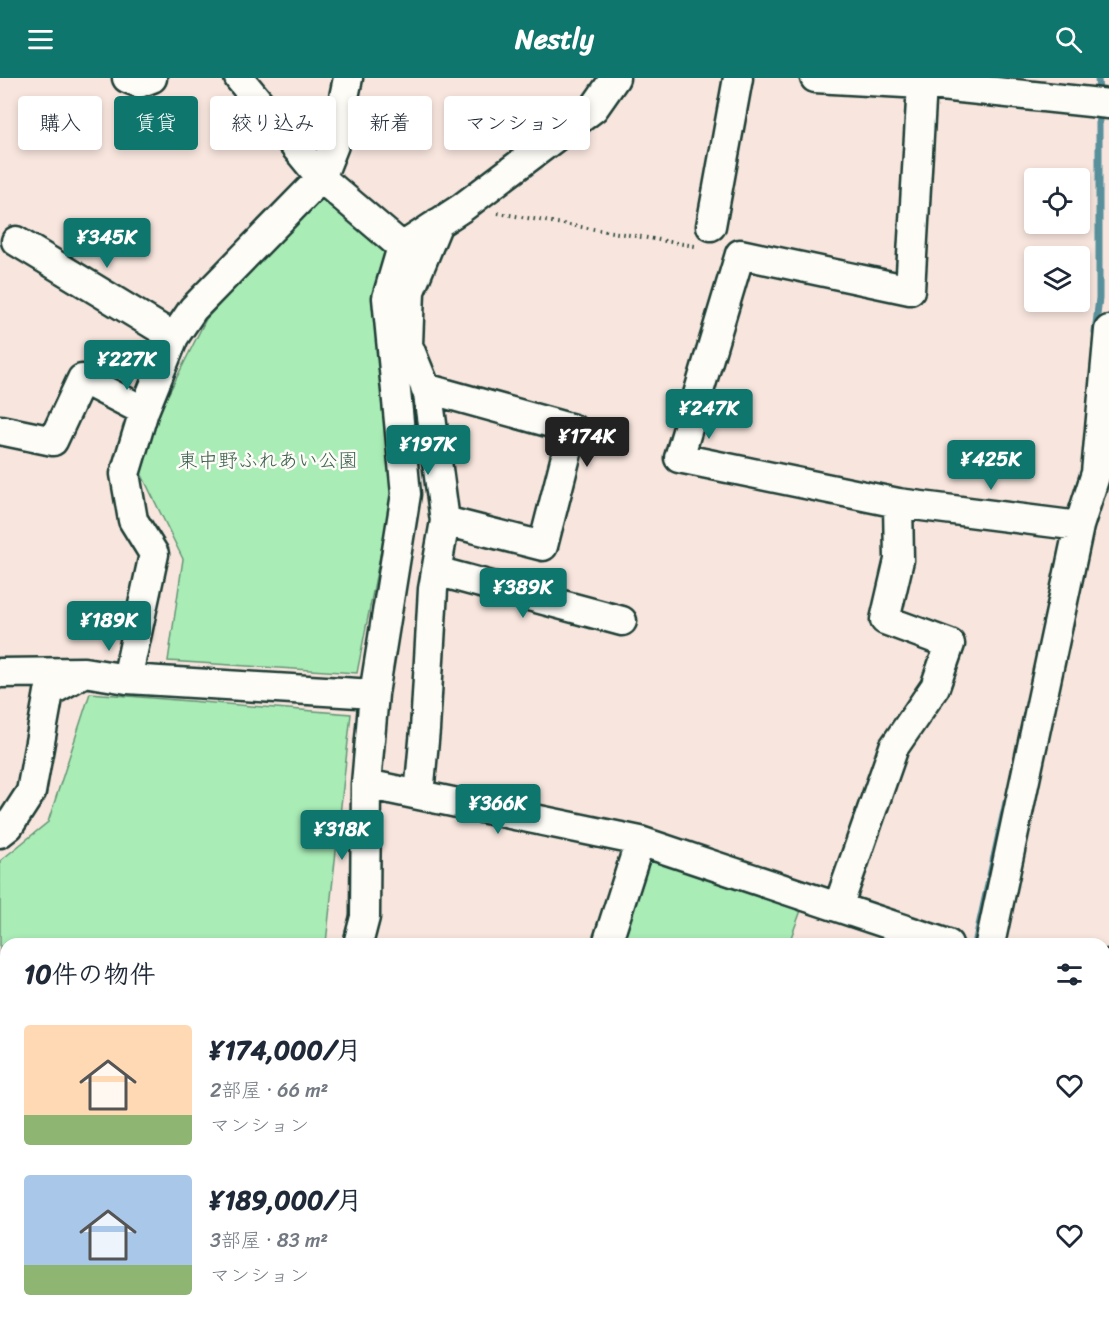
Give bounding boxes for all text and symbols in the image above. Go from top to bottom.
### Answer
text: Nestly [515,15,594,63]
icon: menu [24,23,57,56]
icon: search [1052,23,1085,56]
chip: 購入 [18,96,102,150]
chip: 賃貸 [114,96,198,150]
chip: 絞り込み [210,96,336,150]
chip: 新着 [348,96,432,150]
chip: マンション [444,96,590,150]
map controls [1024,168,1090,312]
button: locate [1024,168,1090,234]
pin: ¥345K [65,218,149,269]
text: ¥345K [78,220,136,255]
button: layers [1024,246,1090,312]
pin: ¥227K [85,340,169,391]
text: ¥227K [98,342,156,377]
pin: ¥247K [667,389,751,440]
text: ¥247K [680,391,738,426]
pin: ¥174K [545,417,629,468]
text: ¥174K [559,419,615,454]
pin: ¥197K [386,425,470,476]
text: ¥197K [400,427,456,462]
pin: ¥425K [949,440,1033,491]
text: ¥425K [961,442,1021,477]
park label: 東中野ふれあい公園 [178,443,358,478]
pin: ¥389K [481,568,565,619]
text: ¥389K [494,570,552,605]
pin: ¥189K [67,601,151,652]
text: ¥189K [81,603,137,638]
pin: ¥366K [456,784,540,835]
text: ¥366K [470,786,526,821]
pin: ¥318K [300,810,384,861]
text: ¥318K [315,812,369,847]
text: 10件の物件 [24,951,156,997]
icon: filters [1053,958,1086,991]
text: ¥174,000/月 [210,1027,362,1073]
icon: home [72,1049,144,1121]
icon: heart [1053,1069,1086,1102]
text: 2部屋 · 66 m² [210,1073,328,1108]
text: マンション [210,1108,309,1143]
text: ¥189,000/月 [210,1177,362,1223]
icon: home [72,1199,144,1271]
icon: heart [1053,1219,1086,1252]
text: 3部屋 · 83 m² [210,1223,328,1258]
text: マンション [210,1258,309,1293]

